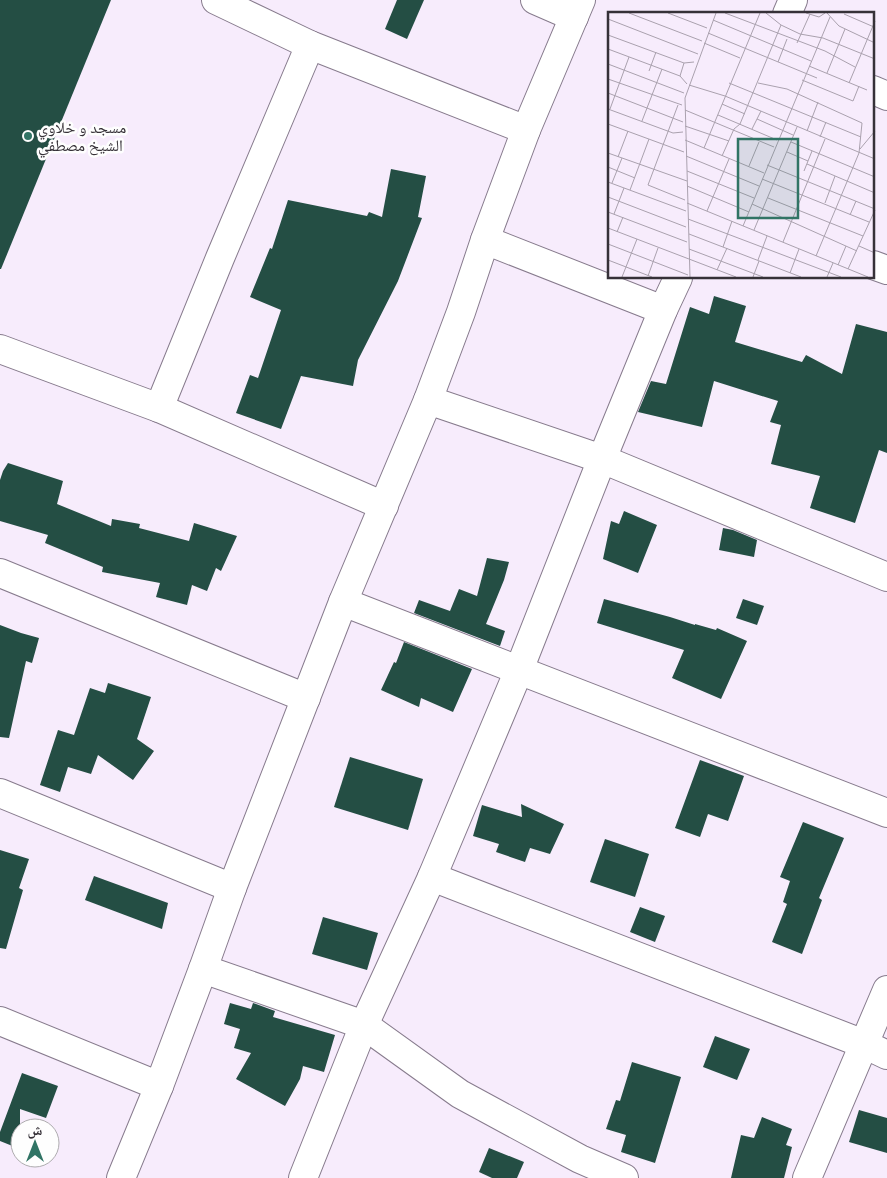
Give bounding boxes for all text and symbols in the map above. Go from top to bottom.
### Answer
inset map [608,12,874,279]
place label: مسجد و خلاوي الشيخ مصطفي [38,118,126,158]
marker: مسجد و خلاوي الشيخ مصطفي [22,130,34,142]
north arrow [10,1118,60,1168]
text: ش [28,1122,43,1139]

